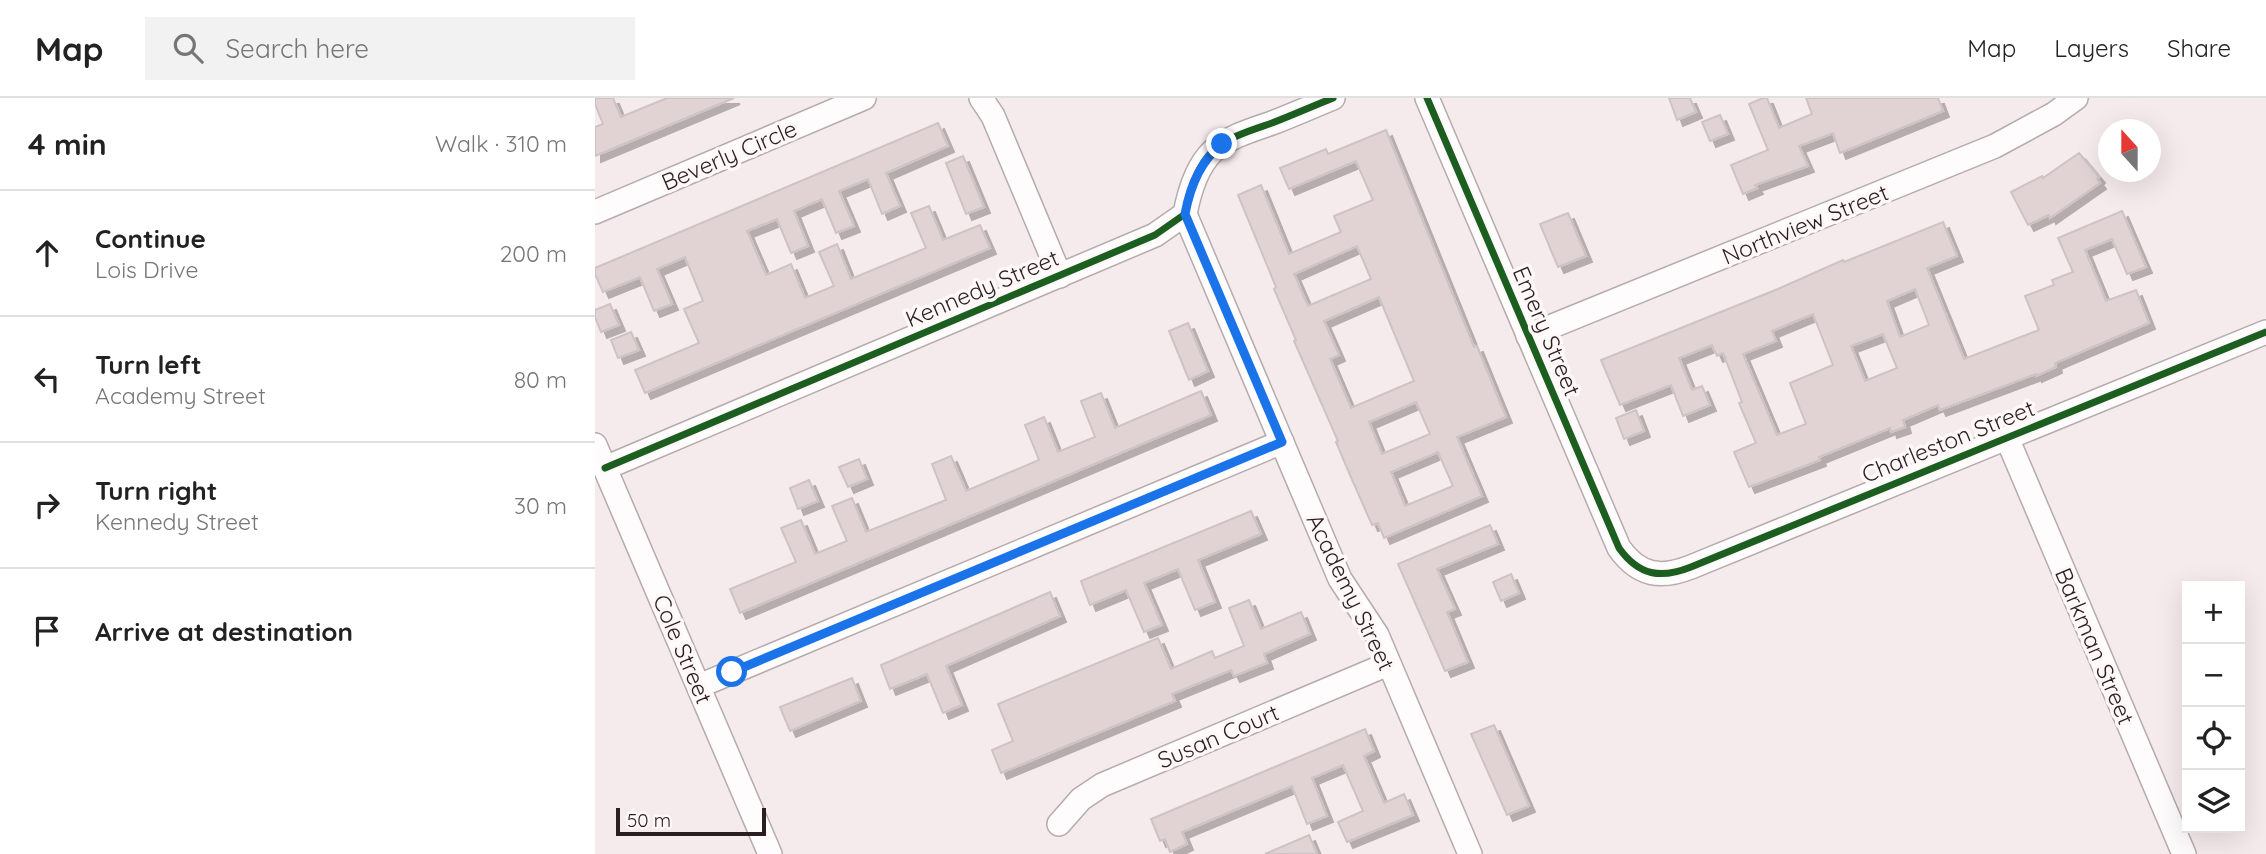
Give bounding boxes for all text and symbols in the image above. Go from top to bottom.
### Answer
search box [145,17,635,80]
text: Map [35,28,103,69]
icon: search [169,29,207,67]
text: Search here [225,32,369,65]
text: Map [1967,33,2016,63]
text: Layers [2054,33,2129,63]
text: Share [2167,33,2231,63]
street label: Beverly Circle [657,113,801,197]
north arrow [2098,119,2161,182]
text: 4 min [28,125,107,163]
route end [1206,128,1237,159]
text: Walk · 310 m [435,129,567,158]
street label: Northview Street [1718,177,1893,271]
text: Continue [95,222,206,255]
icon: ahead [28,234,66,272]
text: 200 m [500,239,567,268]
street label: Kennedy Street [901,243,1063,333]
text: Lois Drive [95,255,198,284]
street label: Emery Street [1507,262,1587,400]
text: Turn left [95,348,202,381]
icon: left [28,360,66,398]
text: 80 m [514,365,567,394]
text: Academy Street [95,381,266,410]
street label: Charleston Street [1857,393,2039,489]
text: Turn right [95,474,217,507]
icon: right [28,486,66,524]
text: 30 m [514,491,567,520]
text: Kennedy Street [95,507,259,536]
street label: Academy Street [1301,509,1402,675]
street label: Barkman Street [2049,563,2141,729]
map controls [2182,581,2245,833]
button: + [2182,581,2245,644]
street label: Cole Street [647,590,719,708]
icon: arrive [28,612,66,650]
text: Arrive at destination [95,615,353,648]
button: − [2182,644,2245,707]
route start [716,656,747,687]
street label: Susan Court [1153,697,1283,775]
button: locate [2182,707,2245,770]
button: layers [2182,770,2245,833]
scale bar [616,805,767,837]
text: 50 m [627,808,671,832]

